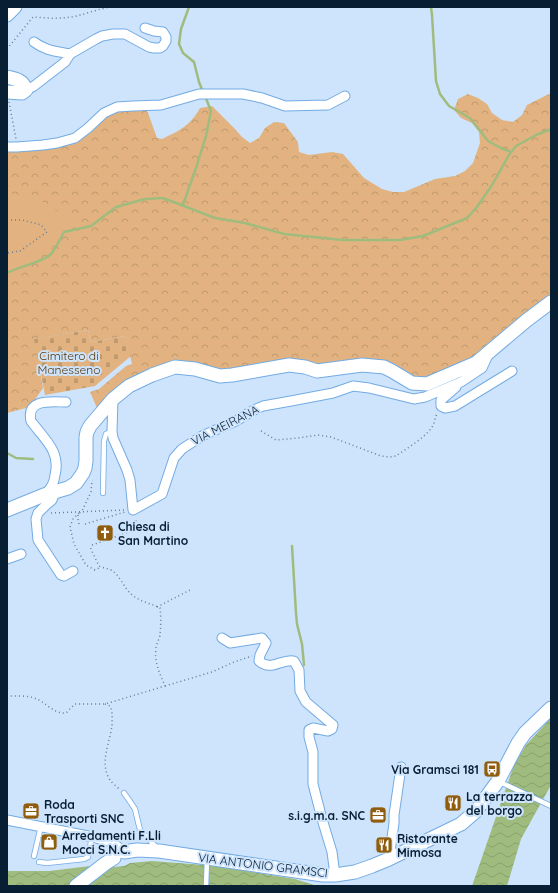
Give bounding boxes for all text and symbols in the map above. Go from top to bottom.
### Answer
park label: Cimitero di Manesseno [37,348,101,377]
street label: VIA MEIRANA [189,401,262,448]
place label: Chiesa di San Martino [118,519,189,548]
church icon: Chiesa di San Martino [95,523,115,543]
bus stop icon: Via Gramsci 181 [482,759,502,779]
place label: Via Gramsci 181 [391,762,479,777]
place label: La terrazza del borgo [466,789,533,818]
restaurant icon: La terrazza del borgo [443,793,463,813]
place label: Roda Trasporti SNC [44,797,124,826]
office icon: Roda Trasporti SNC [21,801,41,821]
office icon: s.i.g.m.a. SNC [368,805,388,825]
place label: s.i.g.m.a. SNC [288,808,365,823]
place label: Arredamenti F.Lli Mocci S.N.C. [62,828,161,857]
place label: Ristorante Mimosa [397,831,458,860]
shop icon: Arredamenti F.Lli Mocci S.N.C. [39,832,59,852]
restaurant icon: Ristorante Mimosa [374,835,394,855]
street label: VIA ANTONIO GRAMSCI [197,850,329,880]

